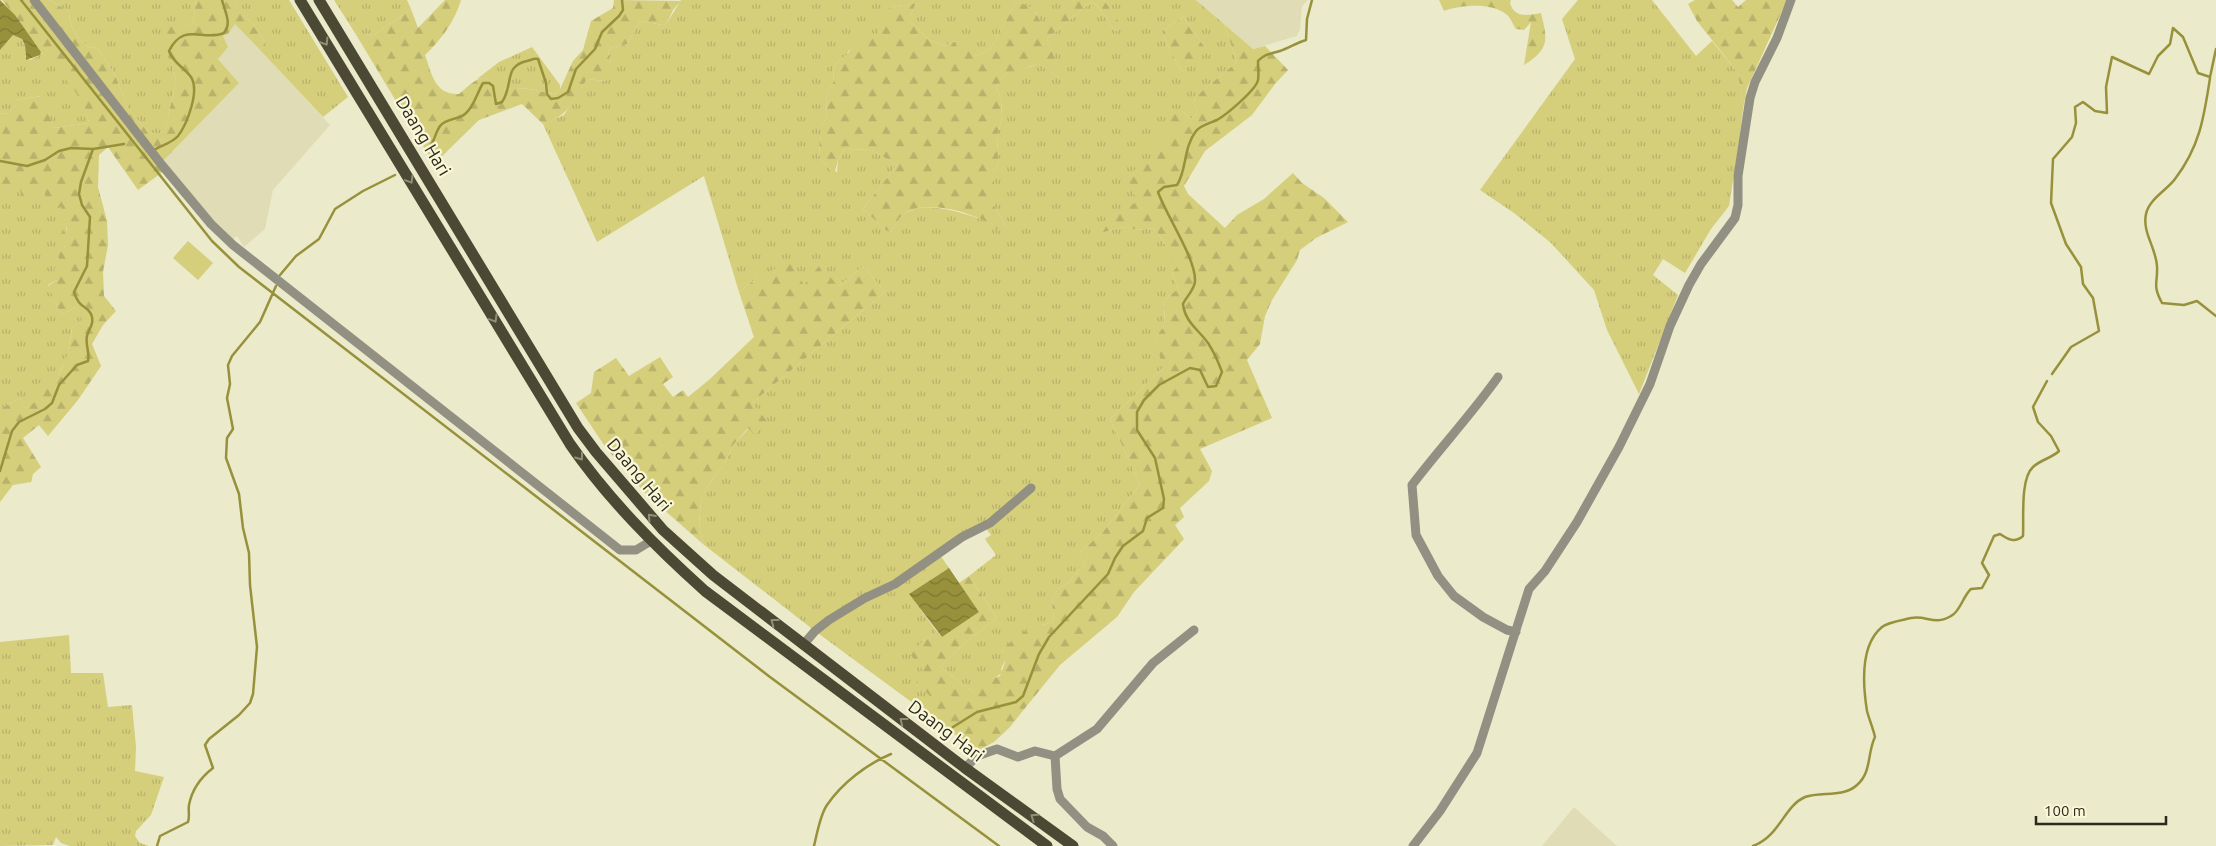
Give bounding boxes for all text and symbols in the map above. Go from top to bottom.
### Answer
one-way arrow [319,36,328,45]
street label: Daang Hari [392,92,455,179]
one-way arrow [403,175,413,184]
one-way arrow [488,314,498,323]
street label: Daang Hari [604,434,676,515]
one-way arrow [574,451,582,460]
one-way arrow [648,513,657,522]
one-way arrow [770,619,780,628]
street label: Daang Hari [905,695,988,765]
one-way arrow [899,718,909,727]
scale bar [2036,794,2166,826]
text: 100 m [2044,802,2086,819]
one-way arrow [1030,814,1040,823]

